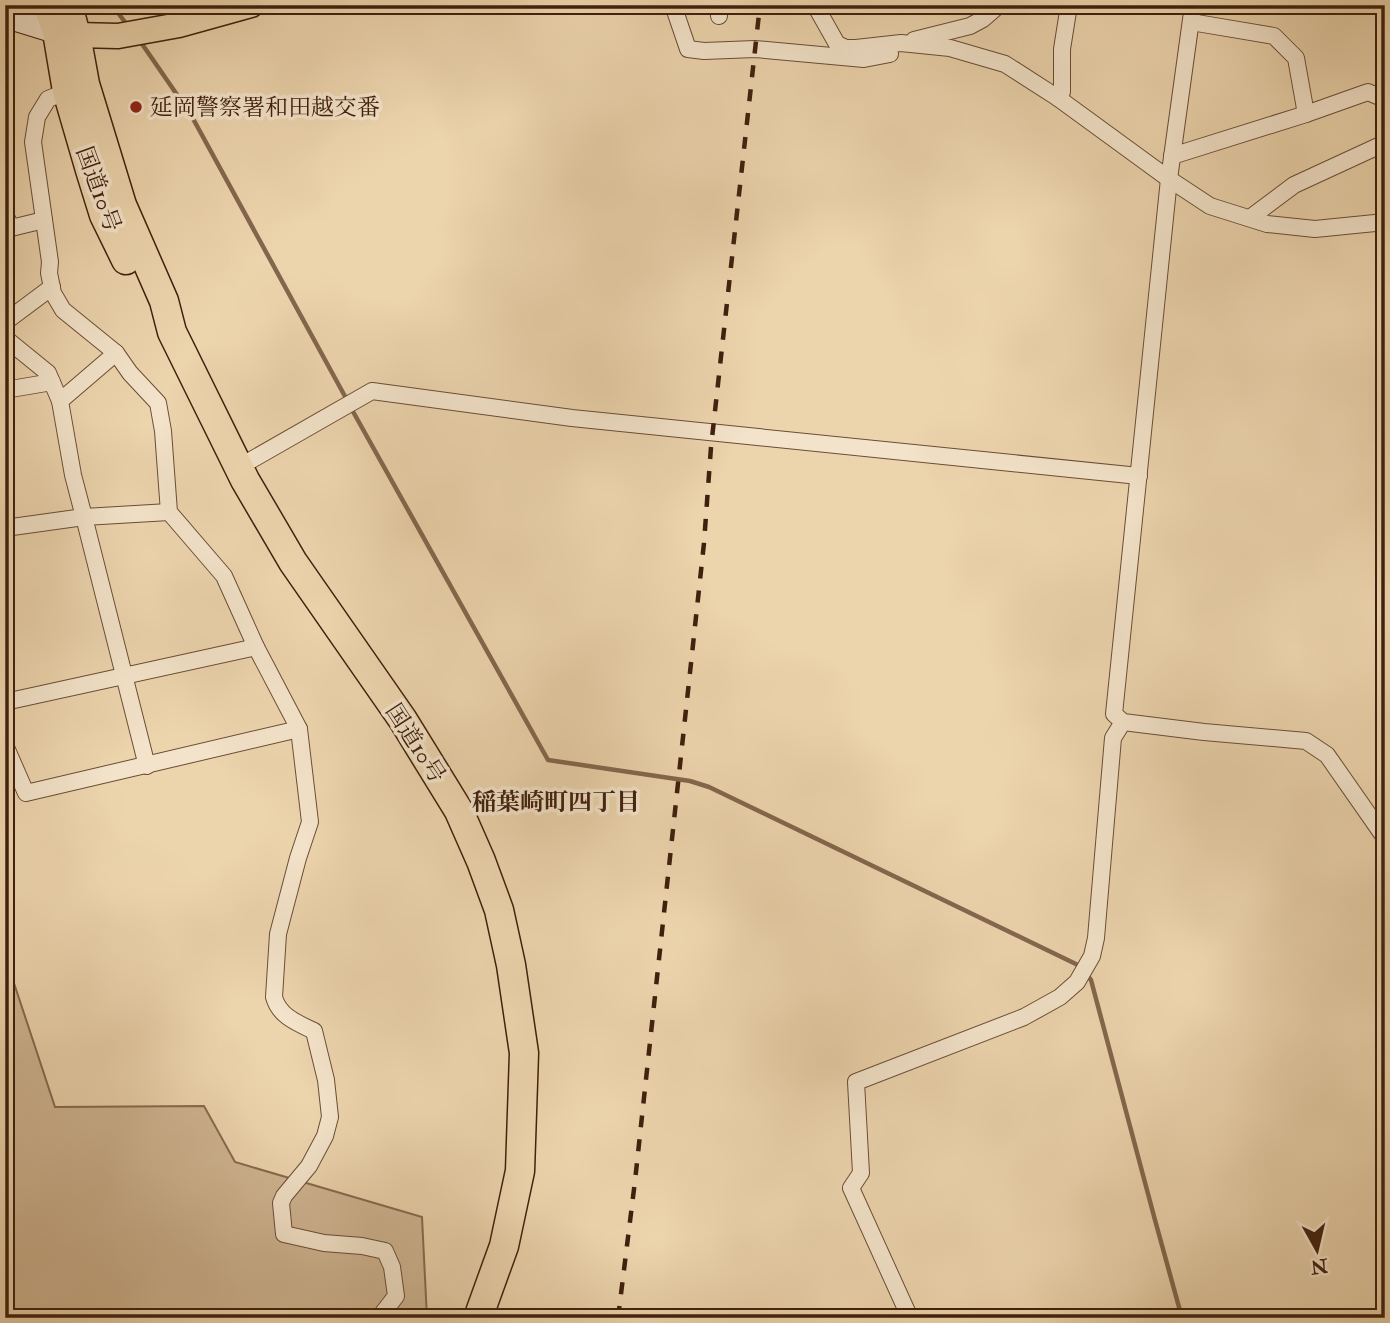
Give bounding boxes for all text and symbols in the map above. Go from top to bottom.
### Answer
place label: 延岡警察署和田越交番 [150,93,380,122]
marker: 延岡警察署和田越交番 [128,99,144,115]
street label: 国道10号 [70,142,127,236]
street label: 国道10号 [379,698,452,788]
district label: 稲葉崎町四丁目 [472,787,640,818]
north arrow [1282,1214,1352,1284]
text: N [1308,1253,1330,1279]

